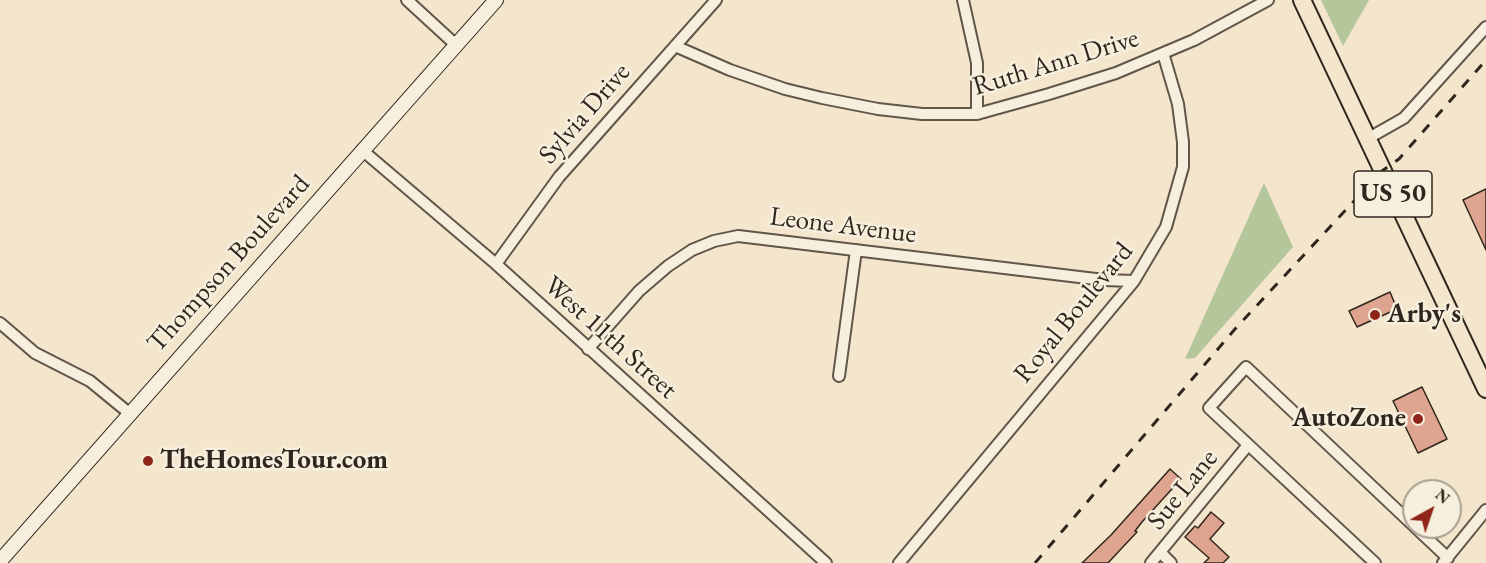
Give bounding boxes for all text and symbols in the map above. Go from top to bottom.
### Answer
street label: Ruth Ann Drive [969,22,1143,104]
street label: Sylvia Drive [532,57,638,171]
street label: Thompson Boulevard [141,169,317,359]
road number: US 50 [1354,171,1432,217]
street label: Leone Avenue [768,201,918,251]
street label: Royal Boulevard [1007,236,1141,390]
street label: West 11th Street [537,270,683,406]
place label: Arby's [1387,299,1461,331]
marker: Arby's [1368,308,1382,322]
place label: AutoZone [1292,403,1406,435]
marker: AutoZone [1411,412,1425,426]
street label: Sue Lane [1141,443,1225,537]
place label: TheHomesTour.com [160,445,388,477]
marker: TheHomesTour.com [141,454,155,468]
north arrow [1402,479,1462,539]
text: N [1431,484,1454,509]

